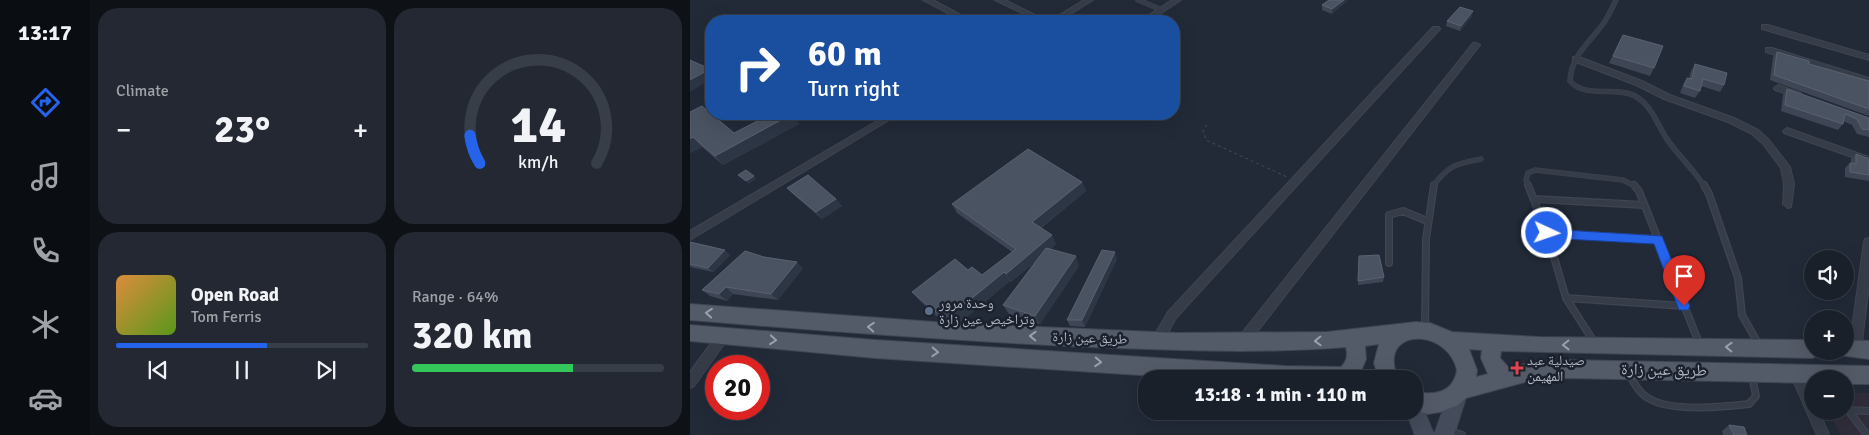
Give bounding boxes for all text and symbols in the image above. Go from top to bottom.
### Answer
text: 13:17 [18,19,72,46]
text: 60 m [808,32,882,75]
icon: right [725,35,790,100]
text: Turn right [808,75,900,102]
text: Climate [116,81,169,101]
icon: directions [28,85,63,120]
text: 14 [510,93,566,157]
text: 23° [214,106,270,153]
text: − [116,113,131,147]
text: + [353,113,368,147]
text: km/h [518,151,558,173]
icon: music [28,159,63,194]
position arrow [1520,206,1572,258]
icon: phone [28,233,63,268]
map controls [1804,250,1854,420]
button: sound [1804,250,1854,300]
pin [1663,255,1705,306]
icon: arrive [1670,262,1698,290]
text: Open Road [191,283,279,307]
text: Range · 64% [412,287,498,307]
place label: وحدة مرور وتراخيص عين زارة [938,295,1035,328]
marker: وحدة مرور وتراخيص عين زارة [923,305,935,317]
icon: climate [28,307,63,342]
text: Tom Ferris [191,307,261,327]
one-way arrow [705,308,713,319]
button: + [1804,310,1854,360]
text: 320 km [412,312,533,359]
one-way arrow [867,322,875,333]
street label: طريق عين زارة [1052,328,1128,349]
one-way arrow [1029,331,1036,341]
one-way arrow [770,335,778,346]
one-way arrow [1314,335,1322,346]
one-way arrow [1562,340,1570,350]
one-way arrow [1725,342,1733,353]
one-way arrow [932,347,940,358]
place label: صيدلية عبد المهيمن [1527,352,1585,385]
speed limit sign: 20 [705,355,770,420]
icon: previous [144,356,172,384]
icon: pause [228,356,256,384]
icon: next [312,356,340,384]
one-way arrow [1094,357,1102,368]
street label: طريق عين زارة [1621,359,1707,381]
marker: صيدلية عبد المهيمن [1511,362,1523,374]
button: − [1804,370,1854,420]
icon: car [28,381,63,416]
text: 13:18 · 1 min · 110 m [1194,383,1367,407]

